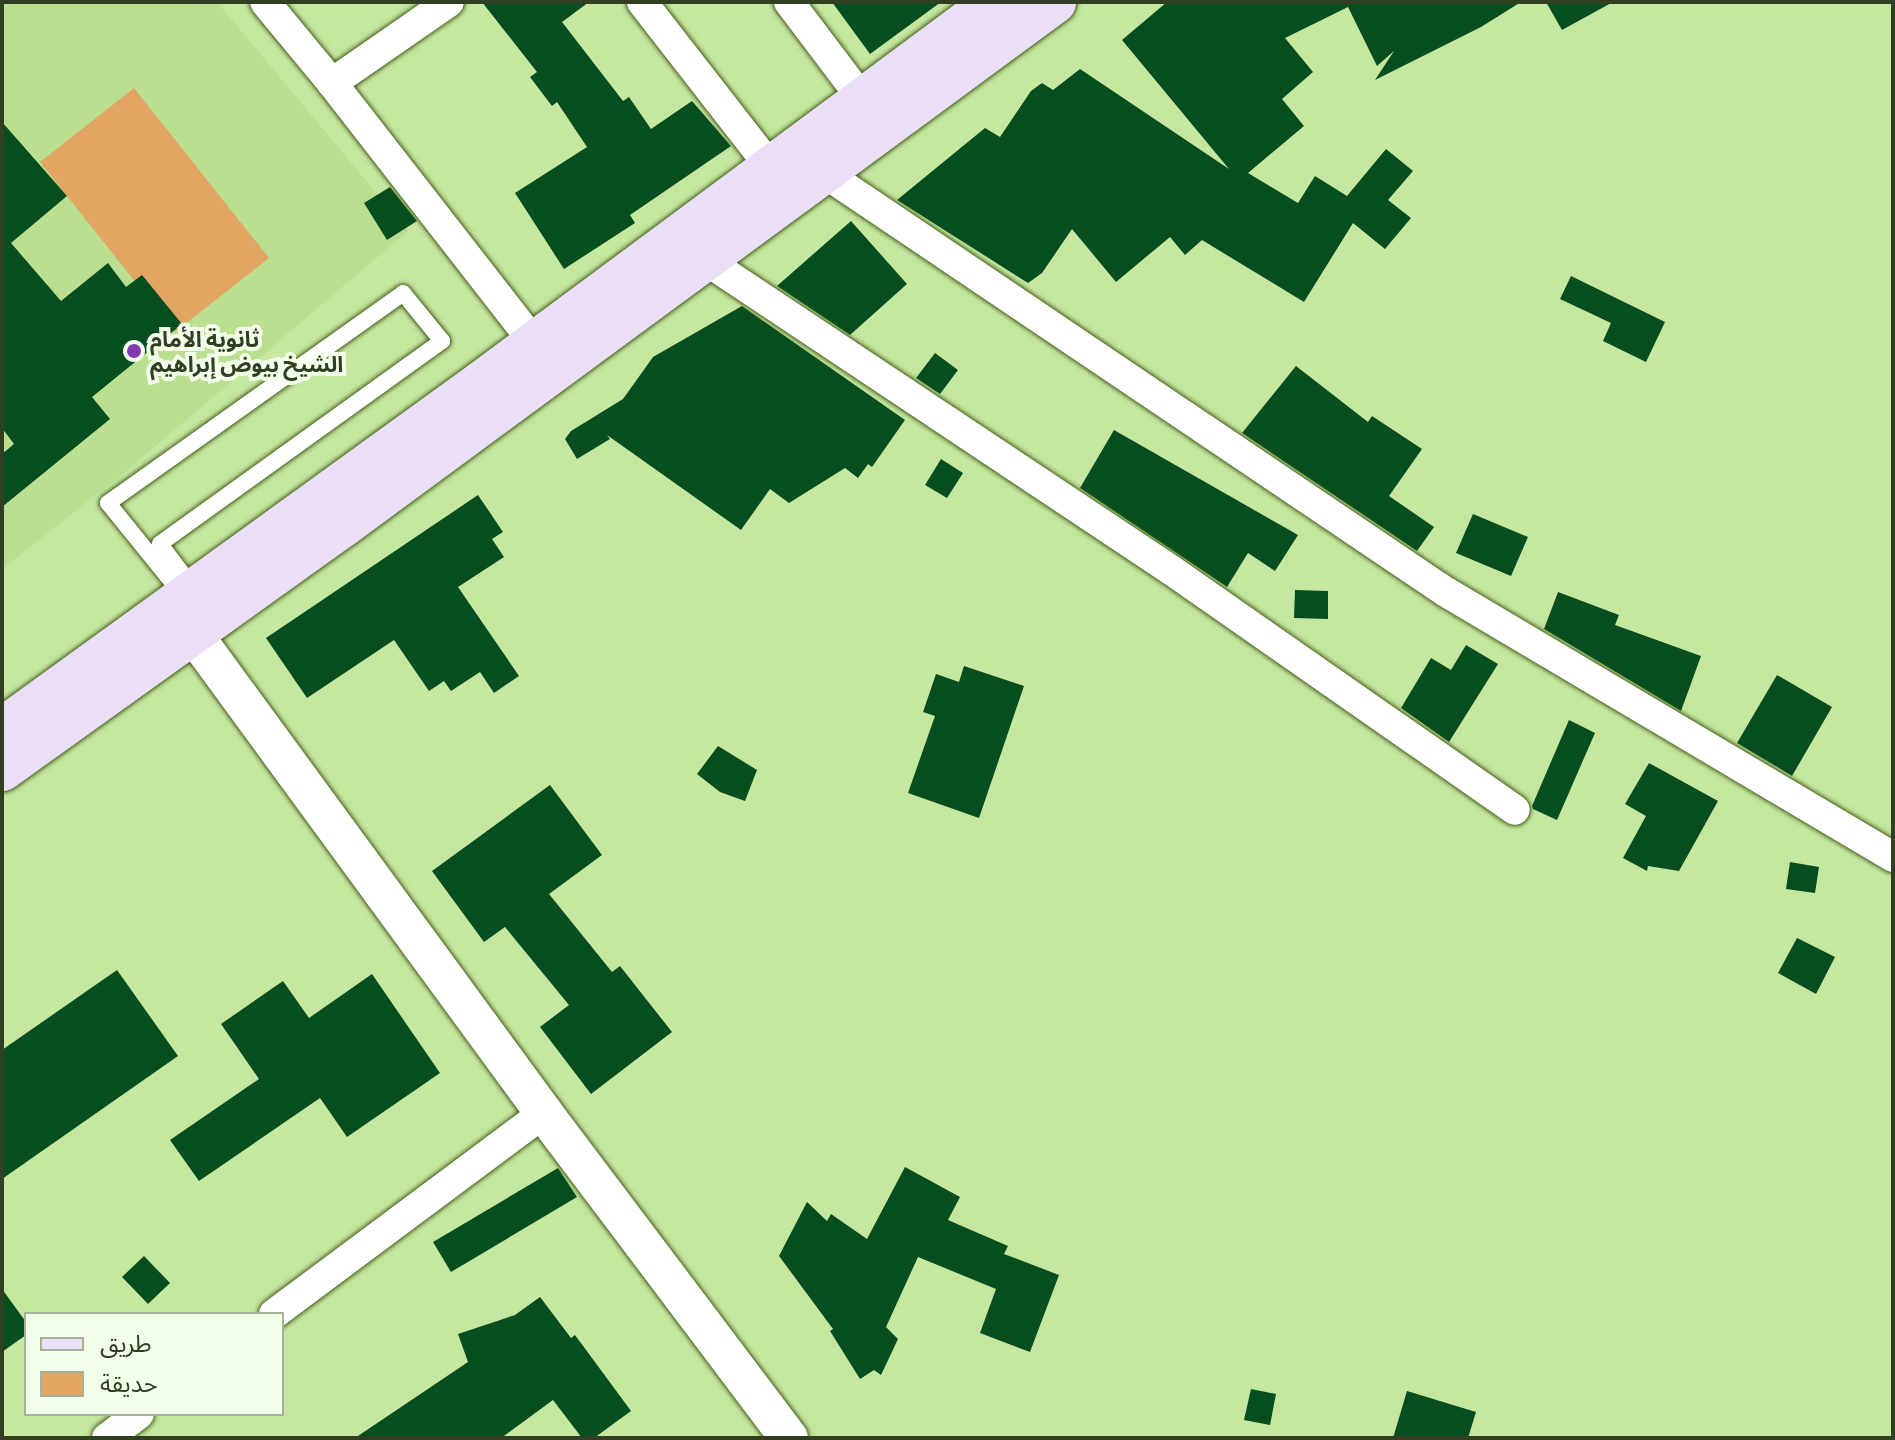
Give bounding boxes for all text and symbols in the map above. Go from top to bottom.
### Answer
place label: ثانوية الأمام الشيخ بيوض إبراهيم [150,325,343,376]
marker: ثانوية الأمام الشيخ بيوض إبراهيم [125,342,143,360]
legend [24,1312,284,1416]
text: طريق [100,1328,152,1357]
text: حديقة [100,1368,158,1397]

